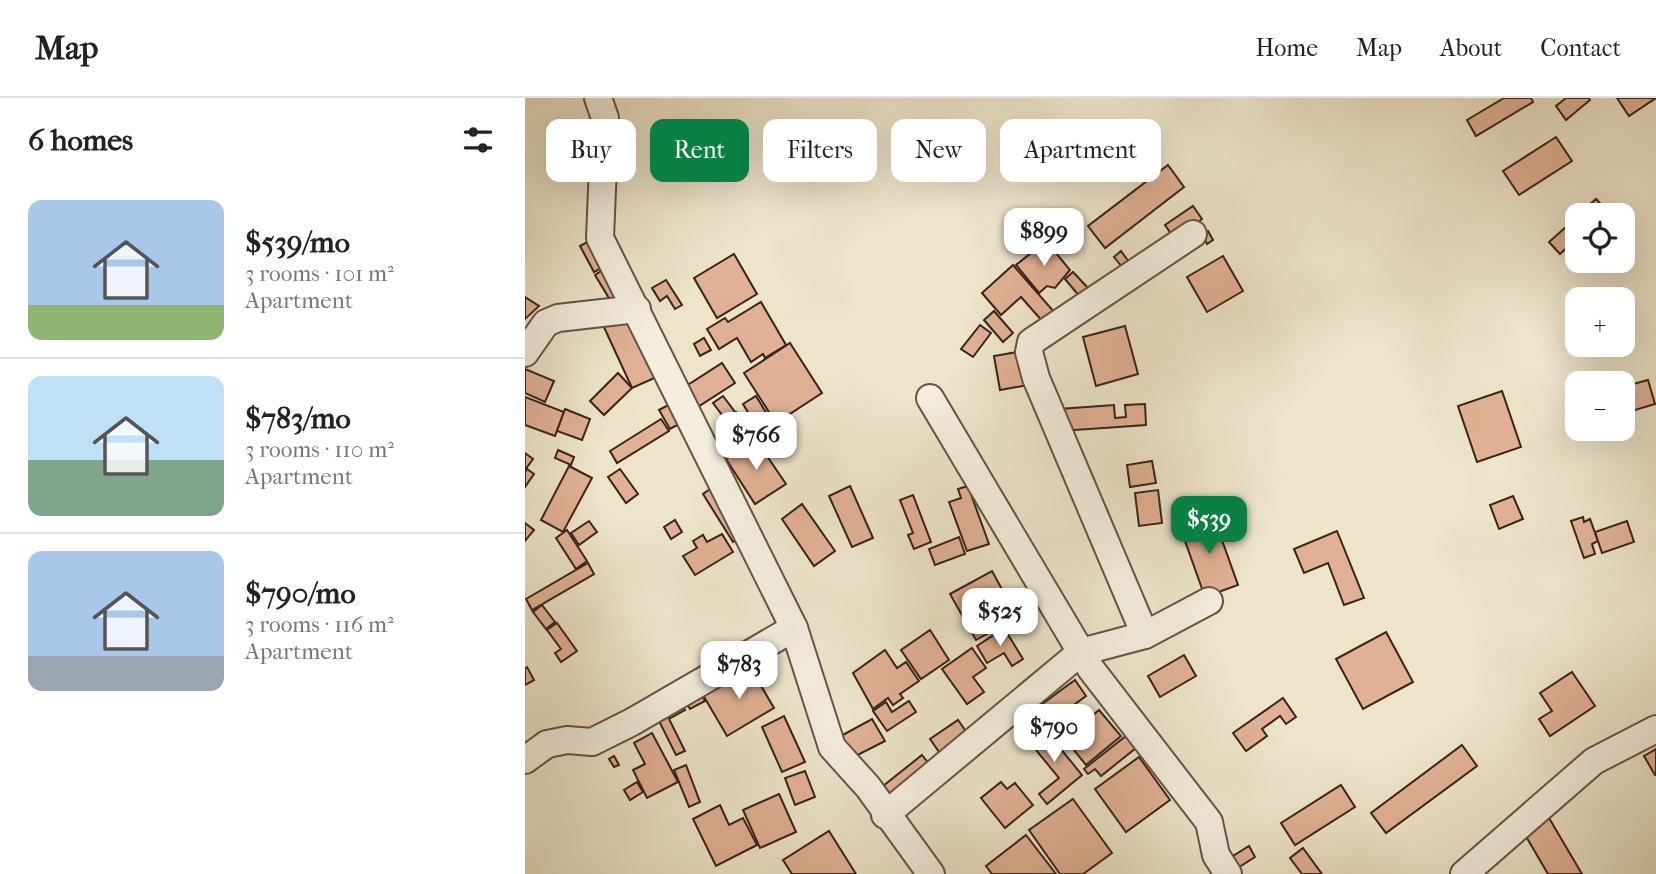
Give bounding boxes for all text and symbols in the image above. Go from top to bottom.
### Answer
text: Map [35,29,98,68]
text: Home [1256,34,1318,62]
text: Map [1356,34,1402,62]
text: About [1440,34,1502,62]
text: Contact [1540,34,1621,62]
chip: Buy [546,119,636,182]
chip: Rent [650,119,749,182]
chip: Filters [763,119,877,182]
chip: New [891,119,986,182]
chip: Apartment [1000,119,1161,182]
icon: filters [459,121,497,159]
text: 6 homes [28,123,133,158]
map controls [1565,203,1635,441]
button: locate [1565,203,1635,273]
pin: $899 [1003,208,1085,268]
text: $899 [1020,217,1068,244]
text: $539/mo [245,225,350,260]
icon: home [84,228,168,312]
text: 3 rooms · 101 m² [245,260,394,287]
text: Apartment [245,287,353,314]
button: + [1565,287,1635,357]
button: − [1565,371,1635,441]
text: $783/mo [245,401,351,436]
icon: home [84,404,168,488]
pin: $766 [715,412,797,472]
text: $766 [732,421,780,448]
text: 3 rooms · 110 m² [245,436,394,463]
text: Apartment [245,463,353,490]
pin: $539 [1168,496,1250,556]
text: $539 [1187,505,1231,532]
text: $790/mo [245,576,356,611]
icon: home [84,579,168,663]
pin: $525 [959,588,1041,648]
text: $525 [978,597,1022,624]
text: 3 rooms · 116 m² [245,611,394,638]
text: Apartment [245,638,353,665]
pin: $783 [698,642,780,701]
text: $783 [717,650,761,677]
pin: $790 [1013,704,1095,764]
text: $790 [1030,713,1078,740]

